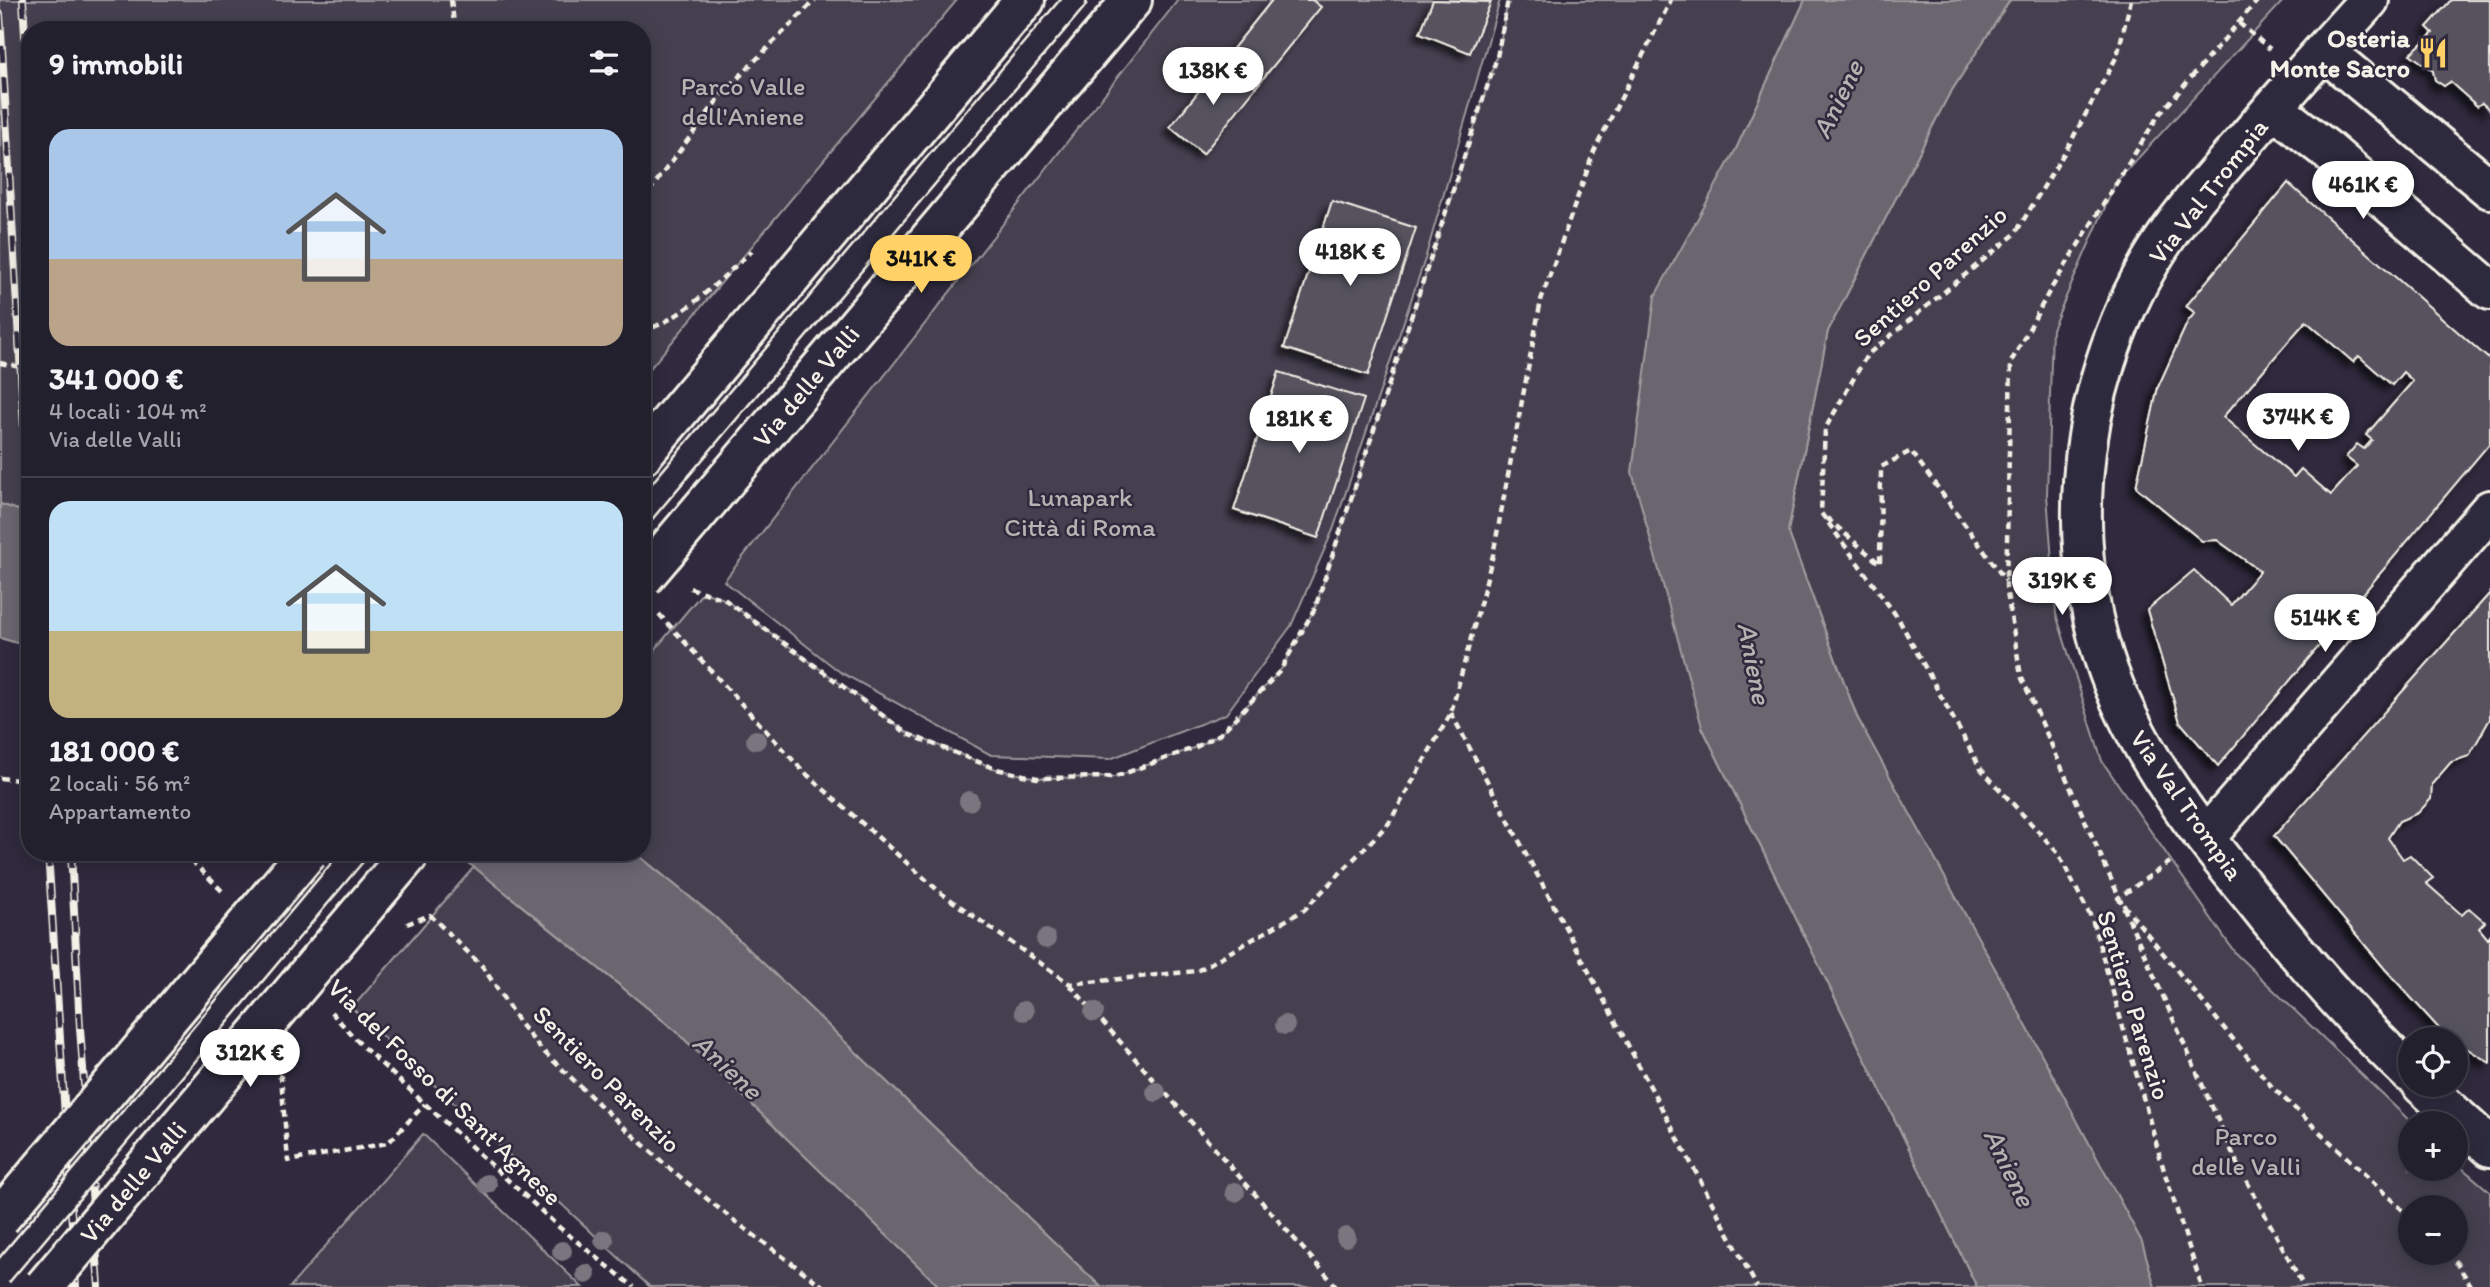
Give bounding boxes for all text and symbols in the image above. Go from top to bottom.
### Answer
place label: Osteria Monte Sacro [2270,22,2410,84]
restaurant icon: Osteria Monte Sacro [2416,36,2450,70]
icon: filters [585,44,623,82]
text: 9 immobili [49,45,183,82]
pin: 138K € [1156,48,1270,107]
water label: Aniene [1804,53,1871,144]
text: 138K € [1179,56,1247,84]
park label: Parco Valle dell'Aniene [681,70,805,132]
street label: Via Val Trompia [2141,111,2275,270]
pin: 461K € [2306,162,2420,221]
text: 461K € [2328,170,2398,198]
icon: home [273,174,399,300]
street label: Sentiero Parenzio [1846,198,2014,354]
pin: 418K € [1293,229,1407,288]
pin: 341K € [864,236,978,295]
text: 418K € [1315,237,1385,265]
text: 341K € [886,244,956,272]
street label: Via delle Valli [746,318,866,454]
text: 341 000 € [49,360,183,397]
pin: 374K € [2241,393,2355,453]
pin: 181K € [1242,396,1356,455]
text: 4 locali · 104 m² [49,397,207,425]
text: 374K € [2263,402,2333,430]
text: 181K € [1266,404,1332,432]
text: Via delle Valli [49,425,182,453]
park label: Lunapark Città di Roma [1004,481,1156,543]
icon: home [273,546,399,672]
pin: 319K € [2005,558,2119,617]
text: 319K € [2028,566,2096,594]
pin: 514K € [2268,594,2382,654]
text: 514K € [2290,603,2360,631]
water label: Aniene [1730,619,1780,708]
street label: Via Val Trompia [2123,724,2251,887]
text: 181 000 € [49,732,179,769]
text: 2 locali · 56 m² [49,769,191,797]
text: Appartamento [49,797,191,825]
street label: Sentiero Parenzio [2090,906,2178,1104]
street label: Via del Fosso di Sant'Agnese [321,972,569,1212]
street label: Sentiero Parenzio [526,998,688,1160]
water label: Aniene [686,1025,771,1108]
map controls [2398,1027,2468,1265]
button: locate [2398,1027,2468,1097]
pin: 312K € [193,1030,307,1089]
text: 312K € [216,1038,284,1066]
button: + [2398,1111,2468,1181]
street label: Via delle Valli [73,1114,193,1250]
park label: Parco delle Valli [2191,1120,2301,1182]
water label: Aniene [1977,1122,2044,1213]
button: − [2398,1195,2468,1265]

